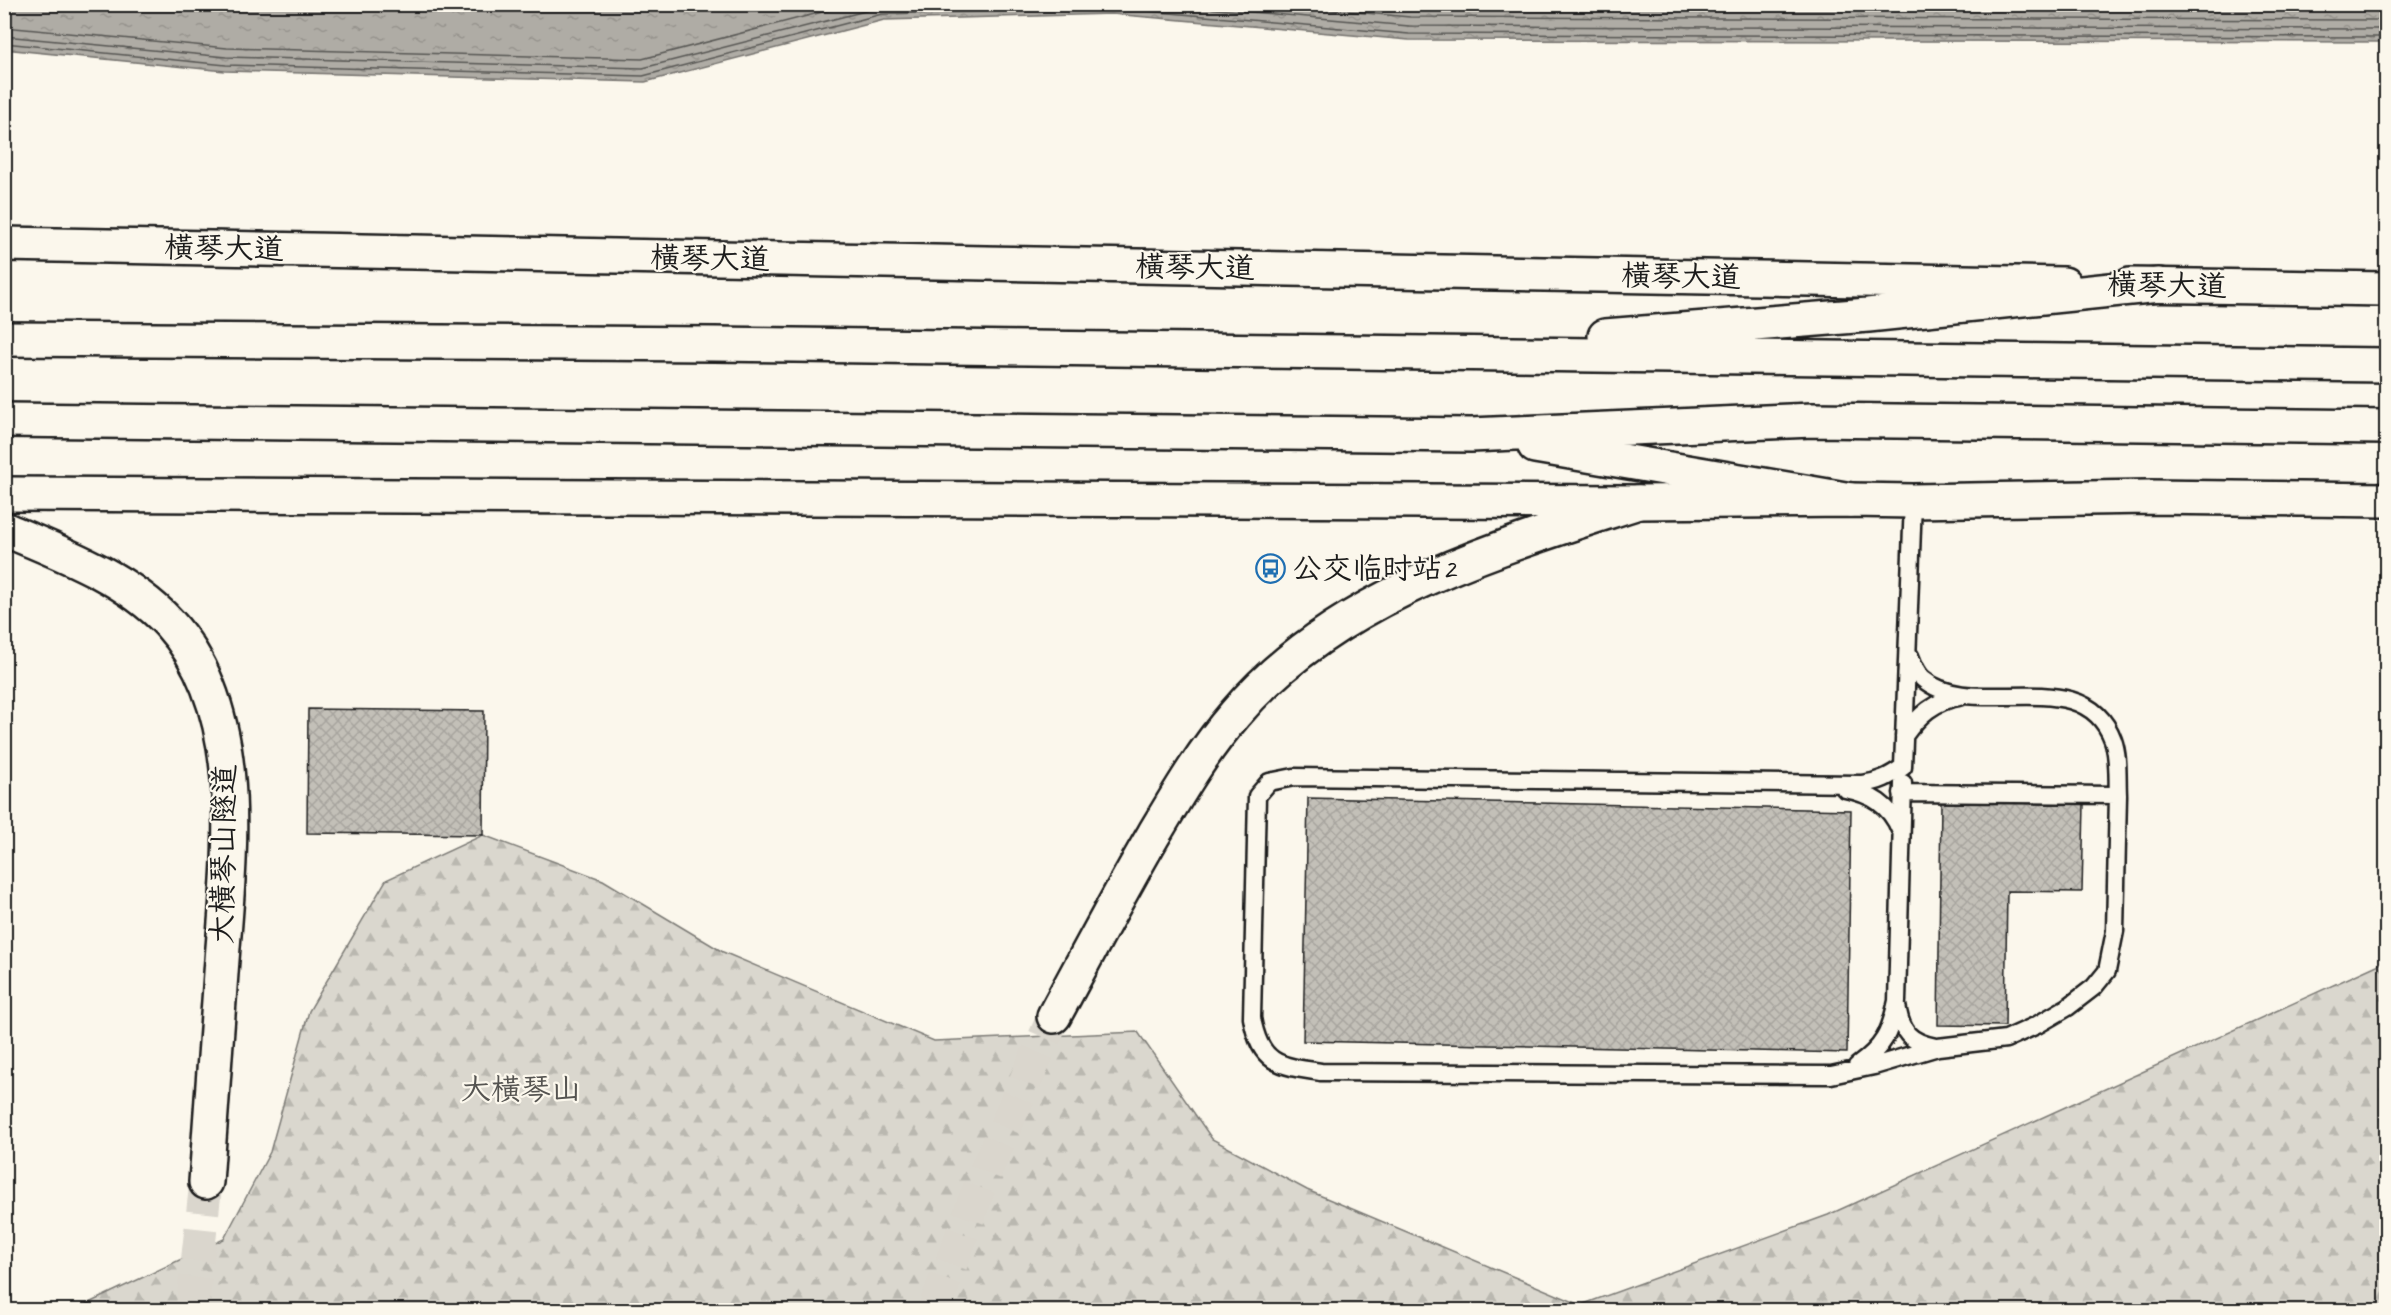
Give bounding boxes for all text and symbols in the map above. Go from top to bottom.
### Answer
street label: 横琴大道 [164,228,284,268]
street label: 横琴大道 [650,238,770,278]
street label: 横琴大道 [1135,247,1255,287]
street label: 横琴大道 [1621,256,1741,296]
street label: 横琴大道 [2107,265,2227,305]
place label: 公交临时站2 [1292,549,1458,587]
bus stop icon: 公交临时站2 [1255,552,1287,584]
street label: 大橫琴山隧道 [202,764,244,944]
park label: 大橫琴山 [461,1070,581,1108]

